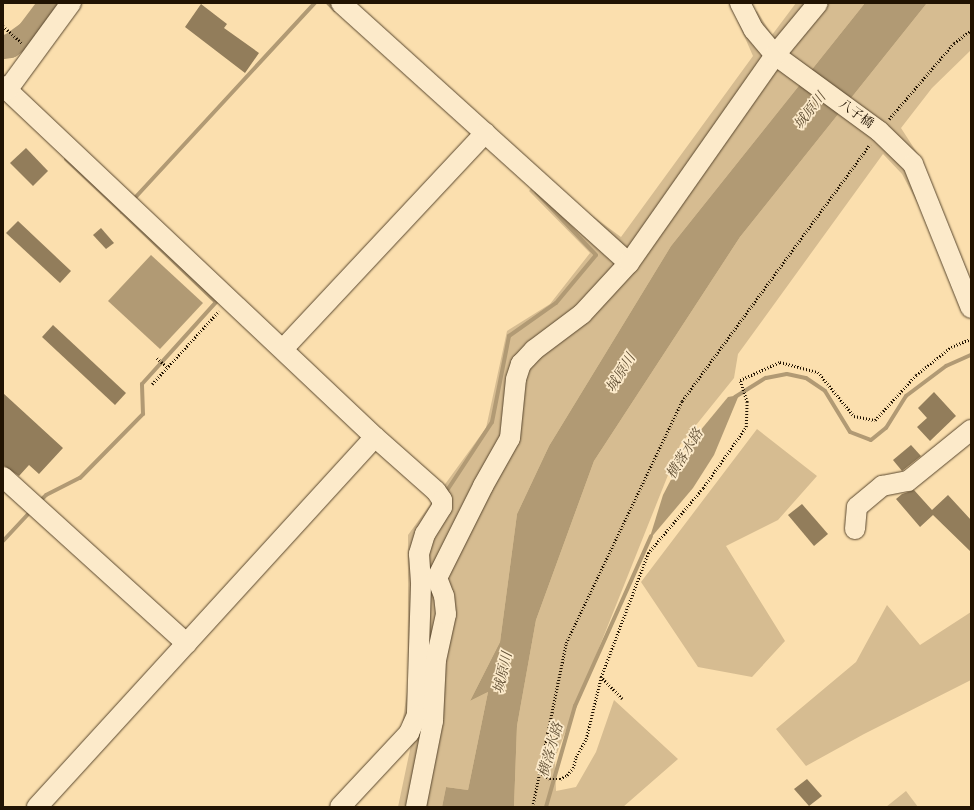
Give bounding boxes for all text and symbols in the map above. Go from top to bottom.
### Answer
water label: 城原川 [790,89,830,133]
street label: 八子橋 [836,96,876,132]
water label: 城原川 [603,351,639,395]
water label: 横落水路 [663,426,707,482]
water label: 城原川 [490,651,516,695]
water label: 横落水路 [535,721,567,779]

